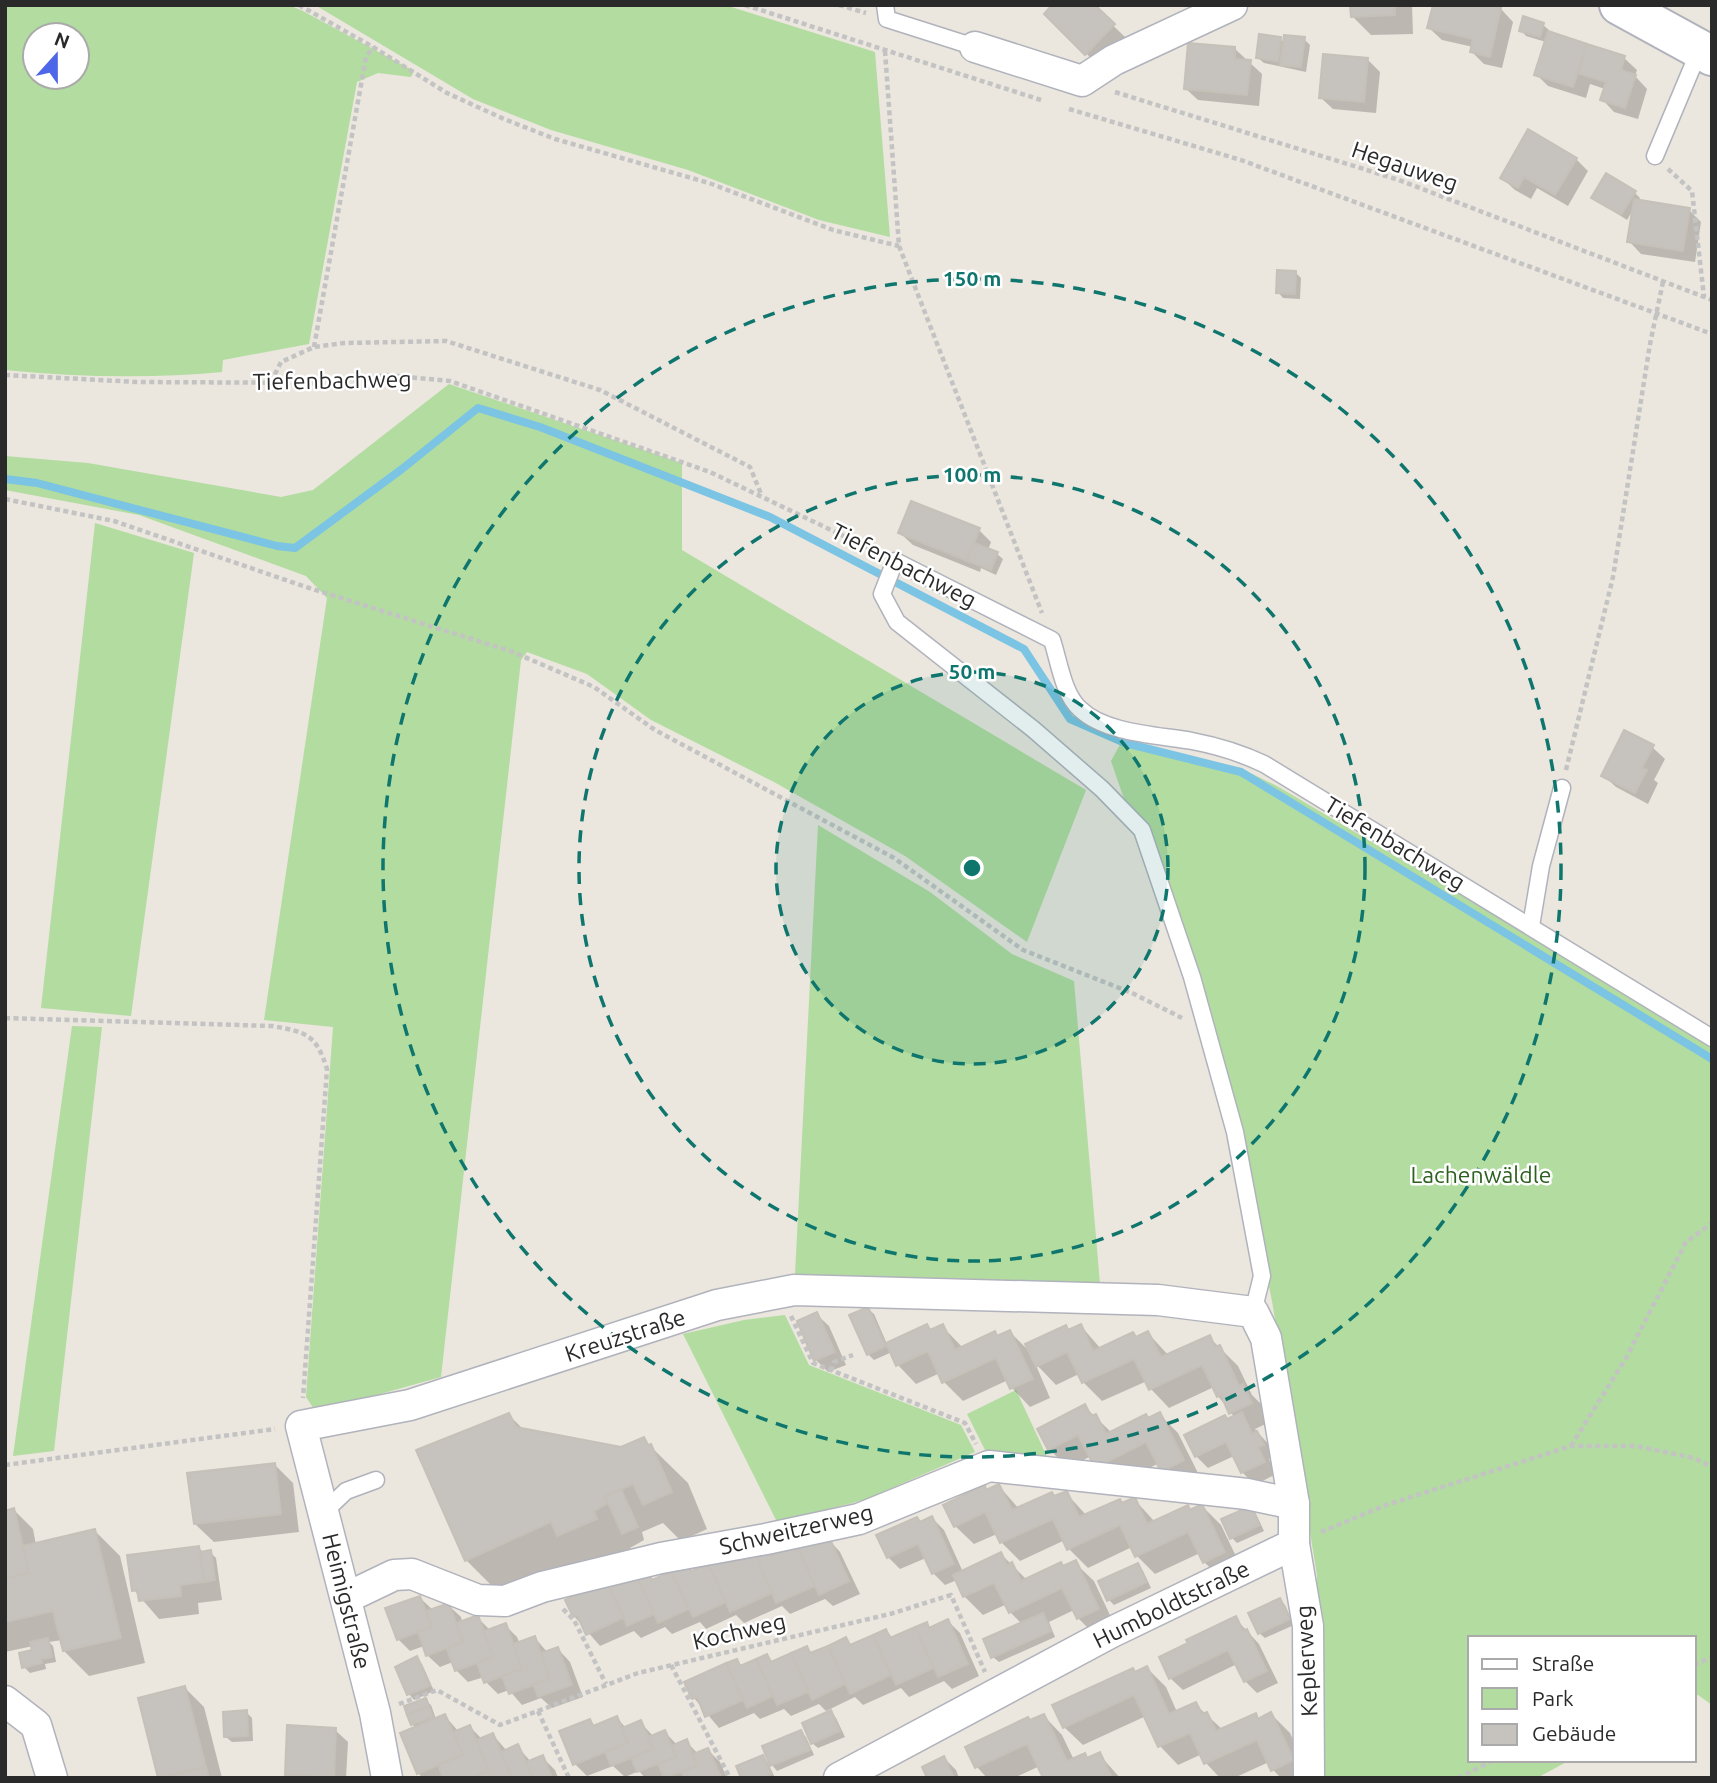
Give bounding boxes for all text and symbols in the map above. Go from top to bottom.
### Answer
north arrow [21,21,91,91]
text: N [52,27,73,53]
street label: Hegauweg [1349,136,1461,196]
text: 150 m [943,266,1001,290]
street label: Tiefenbachweg [252,366,412,394]
text: 100 m [943,462,1001,486]
street label: Tiefenbachweg [827,518,981,612]
text: 50 m [949,659,995,683]
street label: Tiefenbachweg [1320,791,1470,895]
centre of rings [960,856,984,880]
park label: Lachenwäldle [1410,1162,1552,1187]
street label: Kreuzstraße [562,1304,688,1366]
street label: Schweitzerweg [717,1499,875,1559]
street label: Heimigstraße [318,1530,376,1672]
street label: Humboldtstraße [1089,1555,1253,1653]
street label: Keplerweg [1291,1605,1321,1717]
street label: Kochweg [690,1608,788,1654]
legend [1468,1636,1696,1762]
text: Straße [1532,1651,1594,1675]
text: Park [1532,1686,1574,1710]
text: Gebäude [1532,1721,1616,1745]

